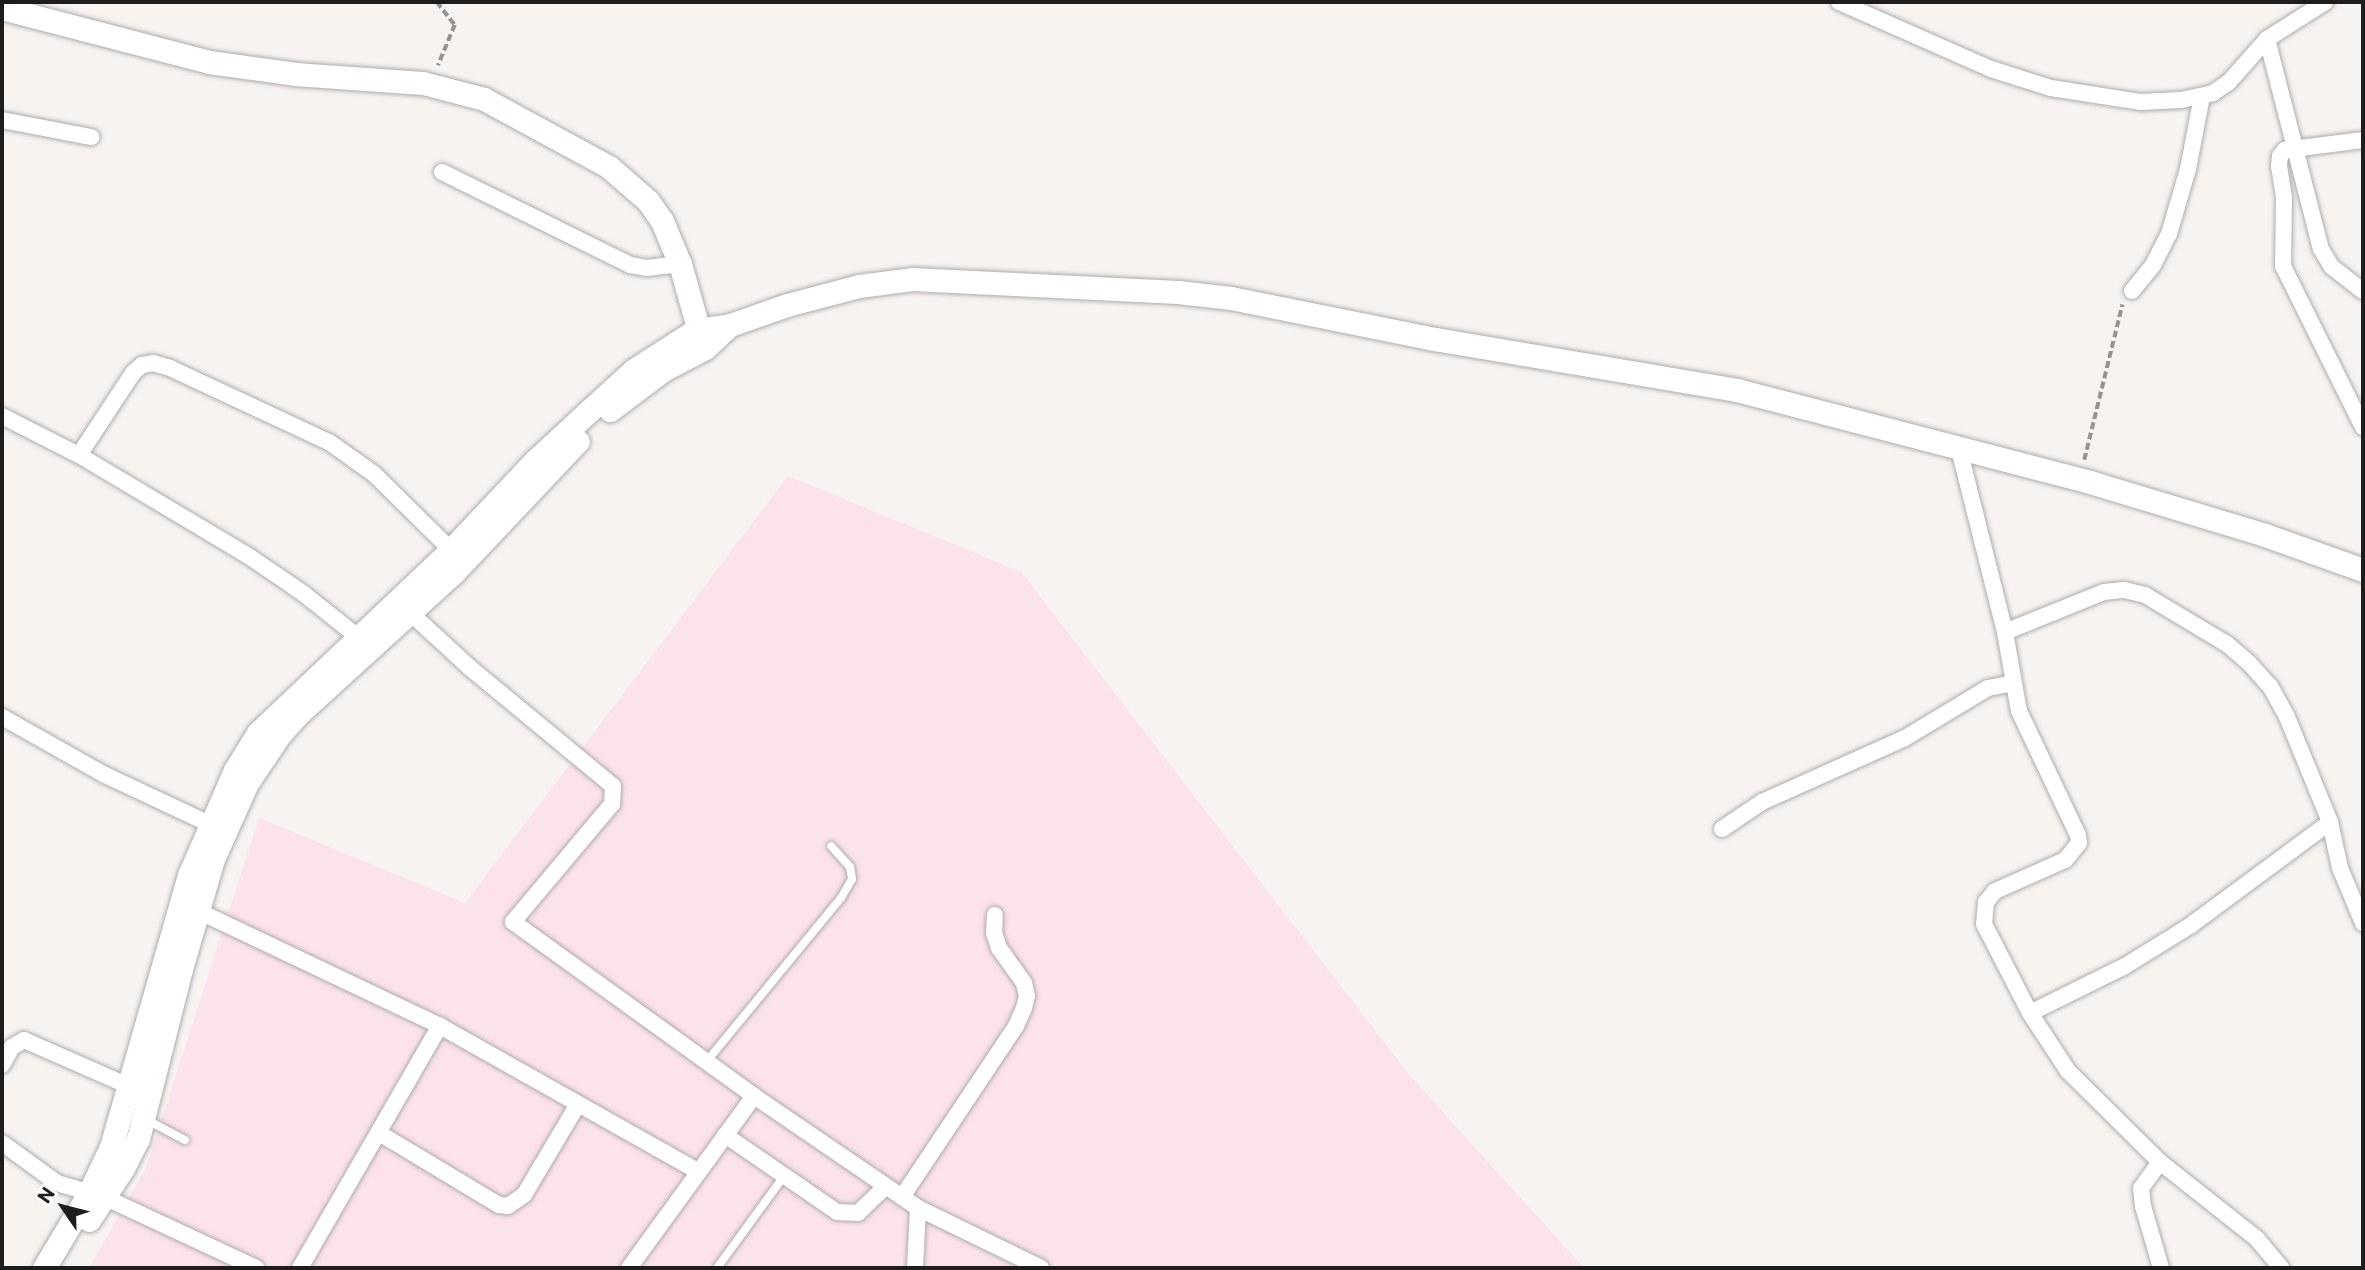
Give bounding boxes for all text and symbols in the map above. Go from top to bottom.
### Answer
north arrow [28,1172,98,1242]
text: N [32,1182,59,1207]

